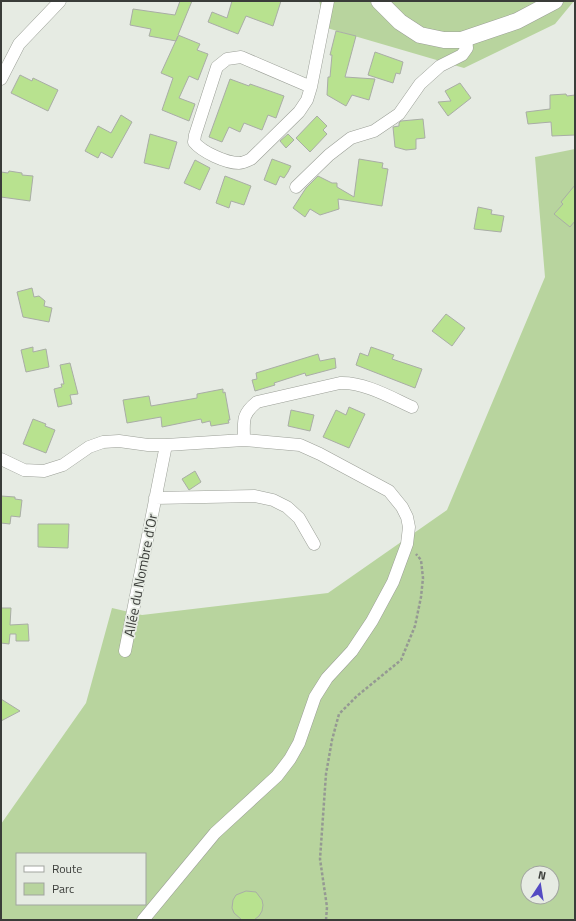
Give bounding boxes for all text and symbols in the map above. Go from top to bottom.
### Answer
street label: Allée du Nombre d'Or [118,511,162,638]
legend [16,853,146,905]
text: Route [52,859,82,878]
north arrow [520,865,560,905]
text: N [537,867,547,884]
text: Parc [52,879,74,898]

